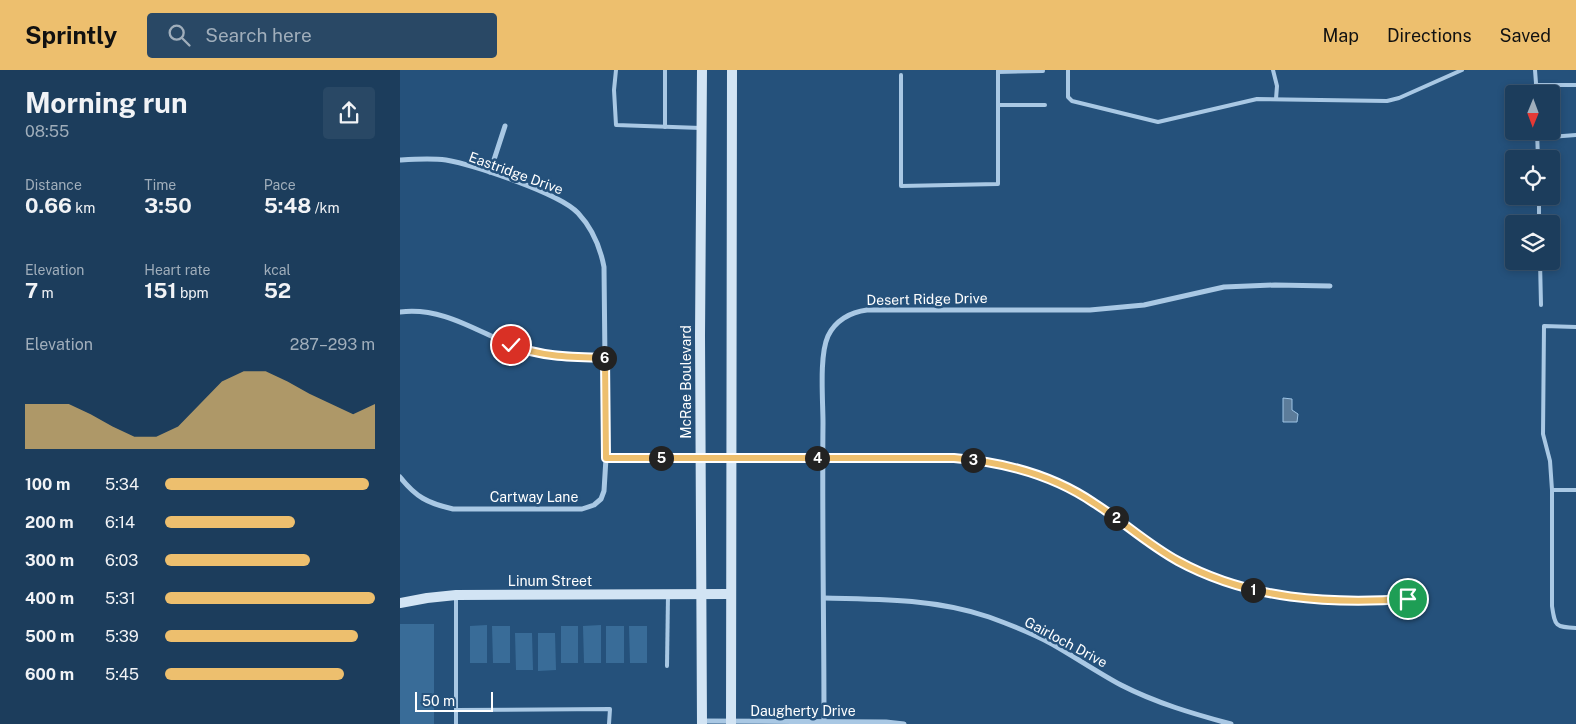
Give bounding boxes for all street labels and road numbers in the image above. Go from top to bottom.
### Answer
street label: Eastridge Drive [467,149,565,197]
street label: Desert Ridge Drive [866,290,988,308]
street label: McRae Boulevard [678,325,694,439]
street label: Cartway Lane [490,489,578,505]
street label: Linum Street [508,573,592,589]
street label: Gairloch Drive [1022,613,1110,671]
street label: Daugherty Drive [750,703,856,719]

